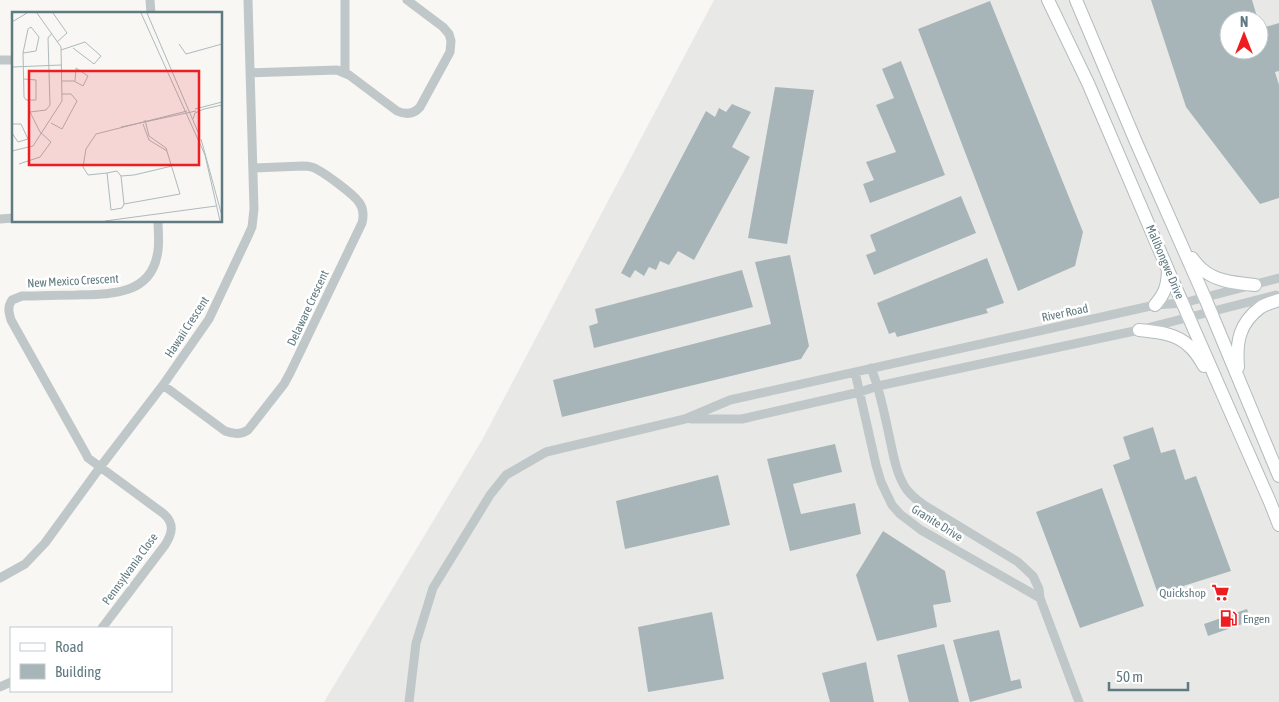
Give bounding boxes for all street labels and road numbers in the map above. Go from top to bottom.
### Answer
street label: Malibongwe Drive [1143,223,1187,301]
street label: Delaware Crescent [284,267,332,348]
street label: New Mexico Crescent [27,272,120,290]
street label: Hawaii Crescent [162,293,212,360]
street label: River Road [1040,301,1090,325]
street label: Granite Drive [909,502,965,544]
street label: Pennsylvania Close [99,530,161,608]

